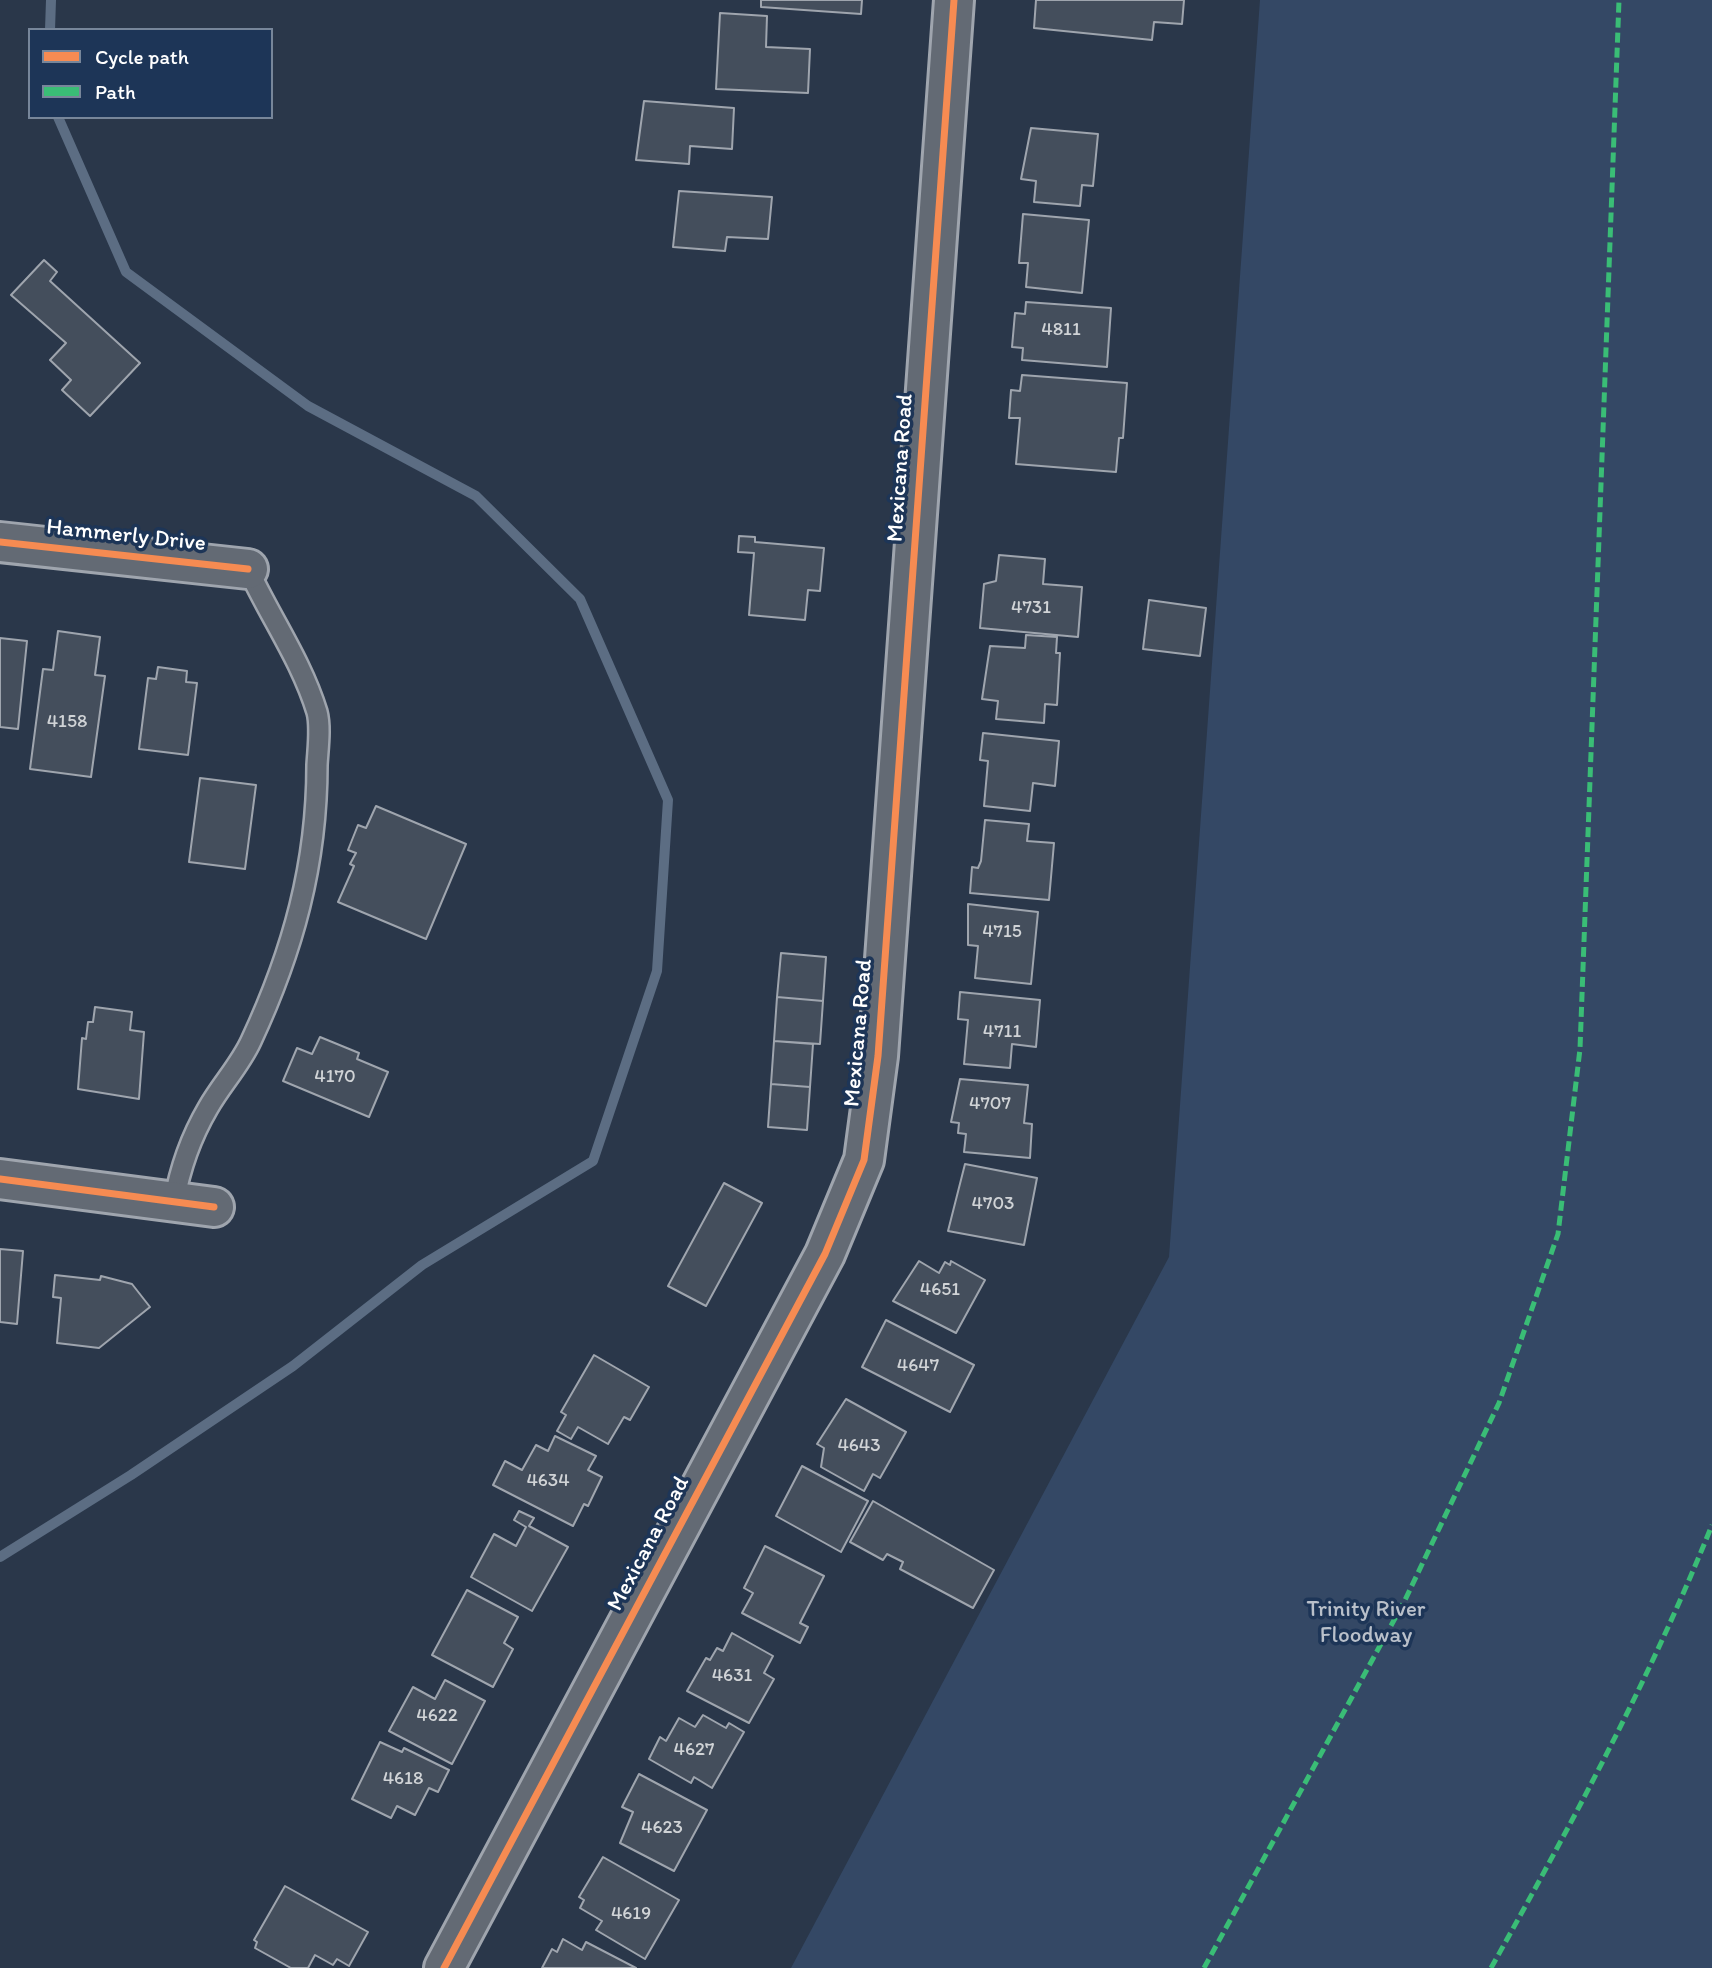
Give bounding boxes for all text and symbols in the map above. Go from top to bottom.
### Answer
legend [28,28,273,119]
text: Cycle path [95,44,189,69]
text: Path [95,79,136,104]
house number: 4811 [1041,319,1081,341]
street label: Mexicana Road [882,393,920,543]
street label: Hammerly Drive [45,514,207,558]
house number: 4731 [1011,597,1051,619]
house number: 4158 [47,711,87,733]
house number: 4715 [982,921,1022,943]
street label: Mexicana Road [839,958,879,1108]
house number: 4711 [983,1021,1021,1043]
house number: 4170 [314,1066,356,1088]
house number: 4707 [969,1093,1011,1115]
house number: 4703 [972,1193,1014,1215]
house number: 4651 [920,1279,960,1301]
house number: 4647 [897,1355,939,1377]
house number: 4643 [837,1435,881,1457]
house number: 4634 [526,1470,570,1492]
street label: Mexicana Road [602,1472,696,1616]
park label: Trinity River Floodway [1306,1596,1426,1650]
house number: 4631 [712,1665,752,1687]
house number: 4622 [416,1705,458,1727]
house number: 4627 [674,1739,714,1761]
house number: 4618 [383,1768,423,1790]
house number: 4623 [641,1817,683,1839]
house number: 4619 [611,1903,651,1925]

